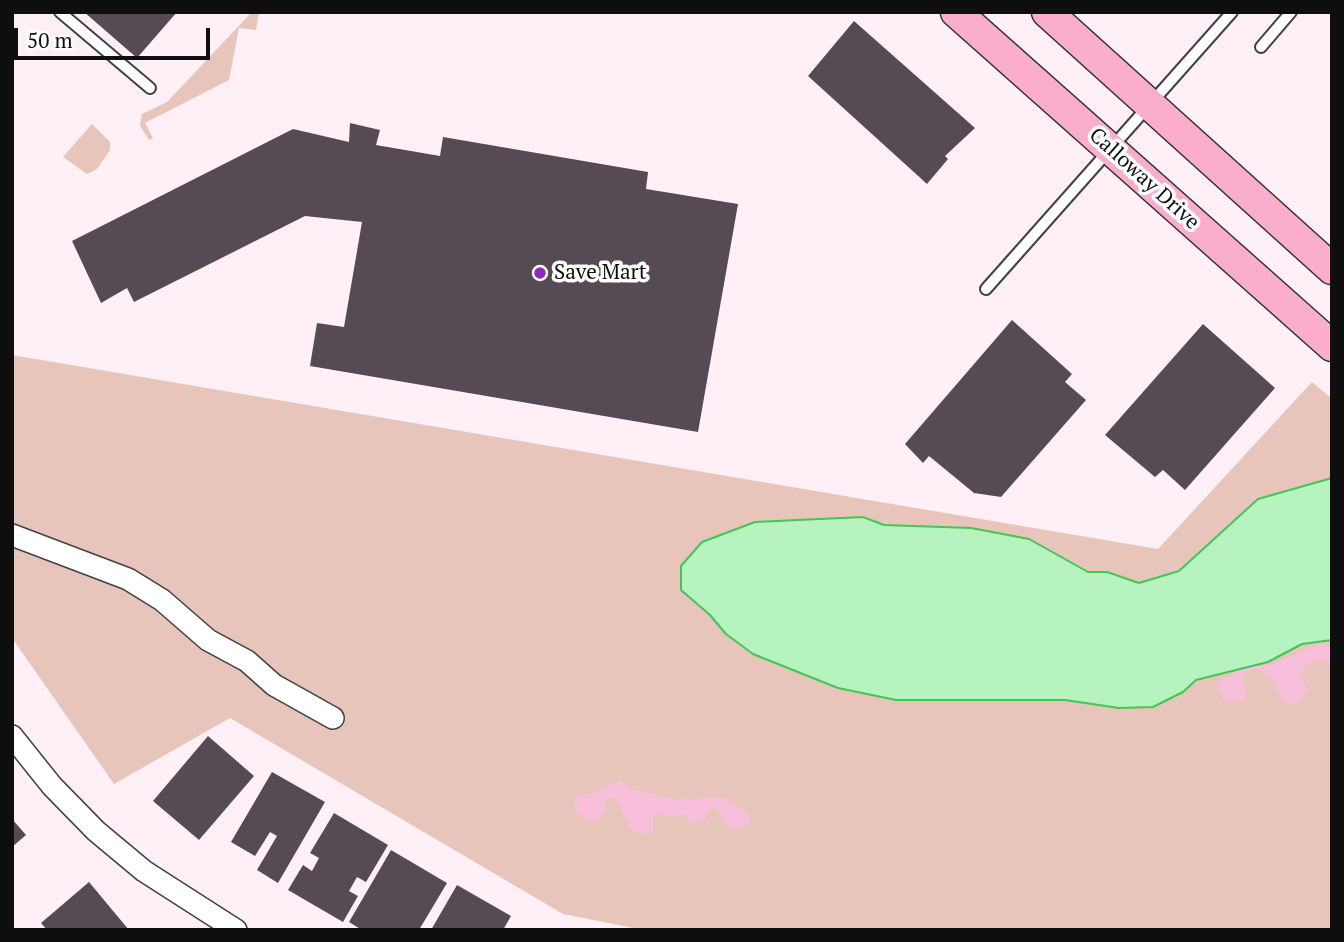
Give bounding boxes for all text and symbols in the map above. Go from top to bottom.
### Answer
scale bar [18,14,214,58]
text: 50 m [27,26,73,54]
street label: Calloway Drive [1084,123,1204,235]
place label: Save Mart [554,260,646,286]
marker: Save Mart [532,265,548,281]

